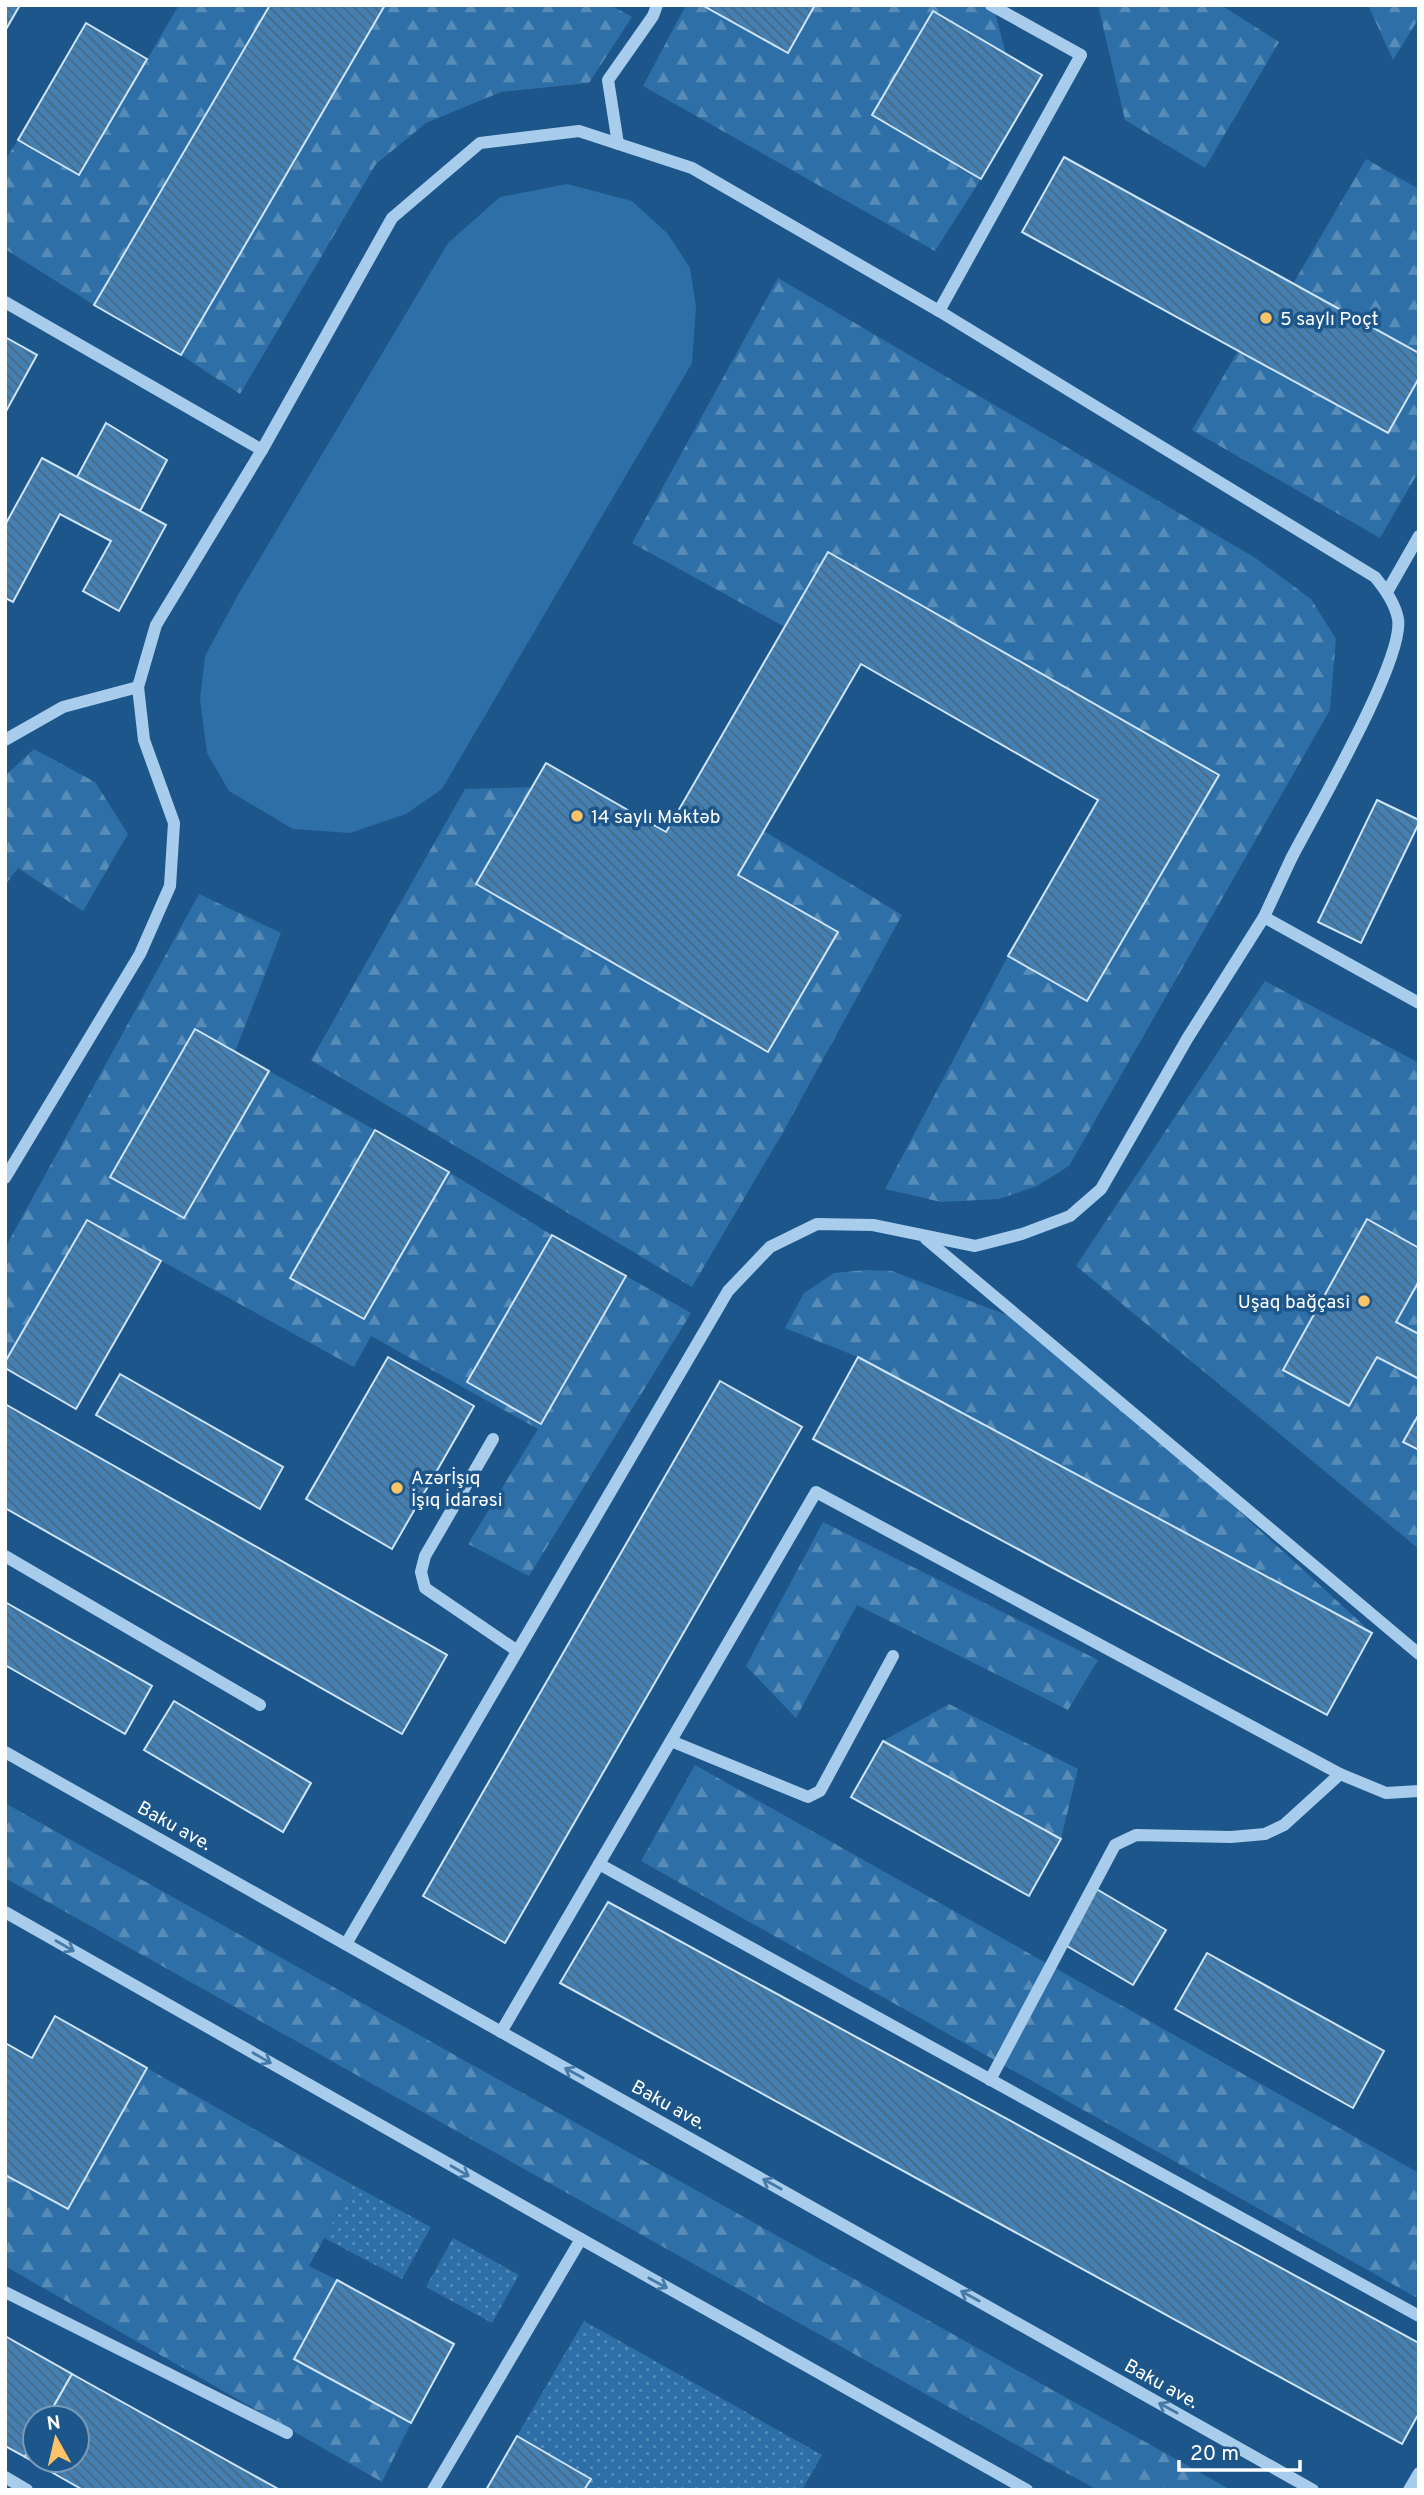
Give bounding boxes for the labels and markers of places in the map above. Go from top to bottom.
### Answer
place label: 5 saylı Poçt [1280,308,1379,332]
marker: 5 saylı Poçt [1258,310,1274,326]
place label: 14 saylı Məktəb [591,806,720,830]
marker: 14 saylı Məktəb [569,808,585,824]
place label: Uşaq bağçasi [1238,1291,1350,1315]
marker: Uşaq bağçasi [1356,1293,1372,1309]
place label: Azərİşıq İşıq İdarəsi [411,1466,503,1513]
marker: Azərİşıq İşıq İdarəsi [389,1480,405,1496]

